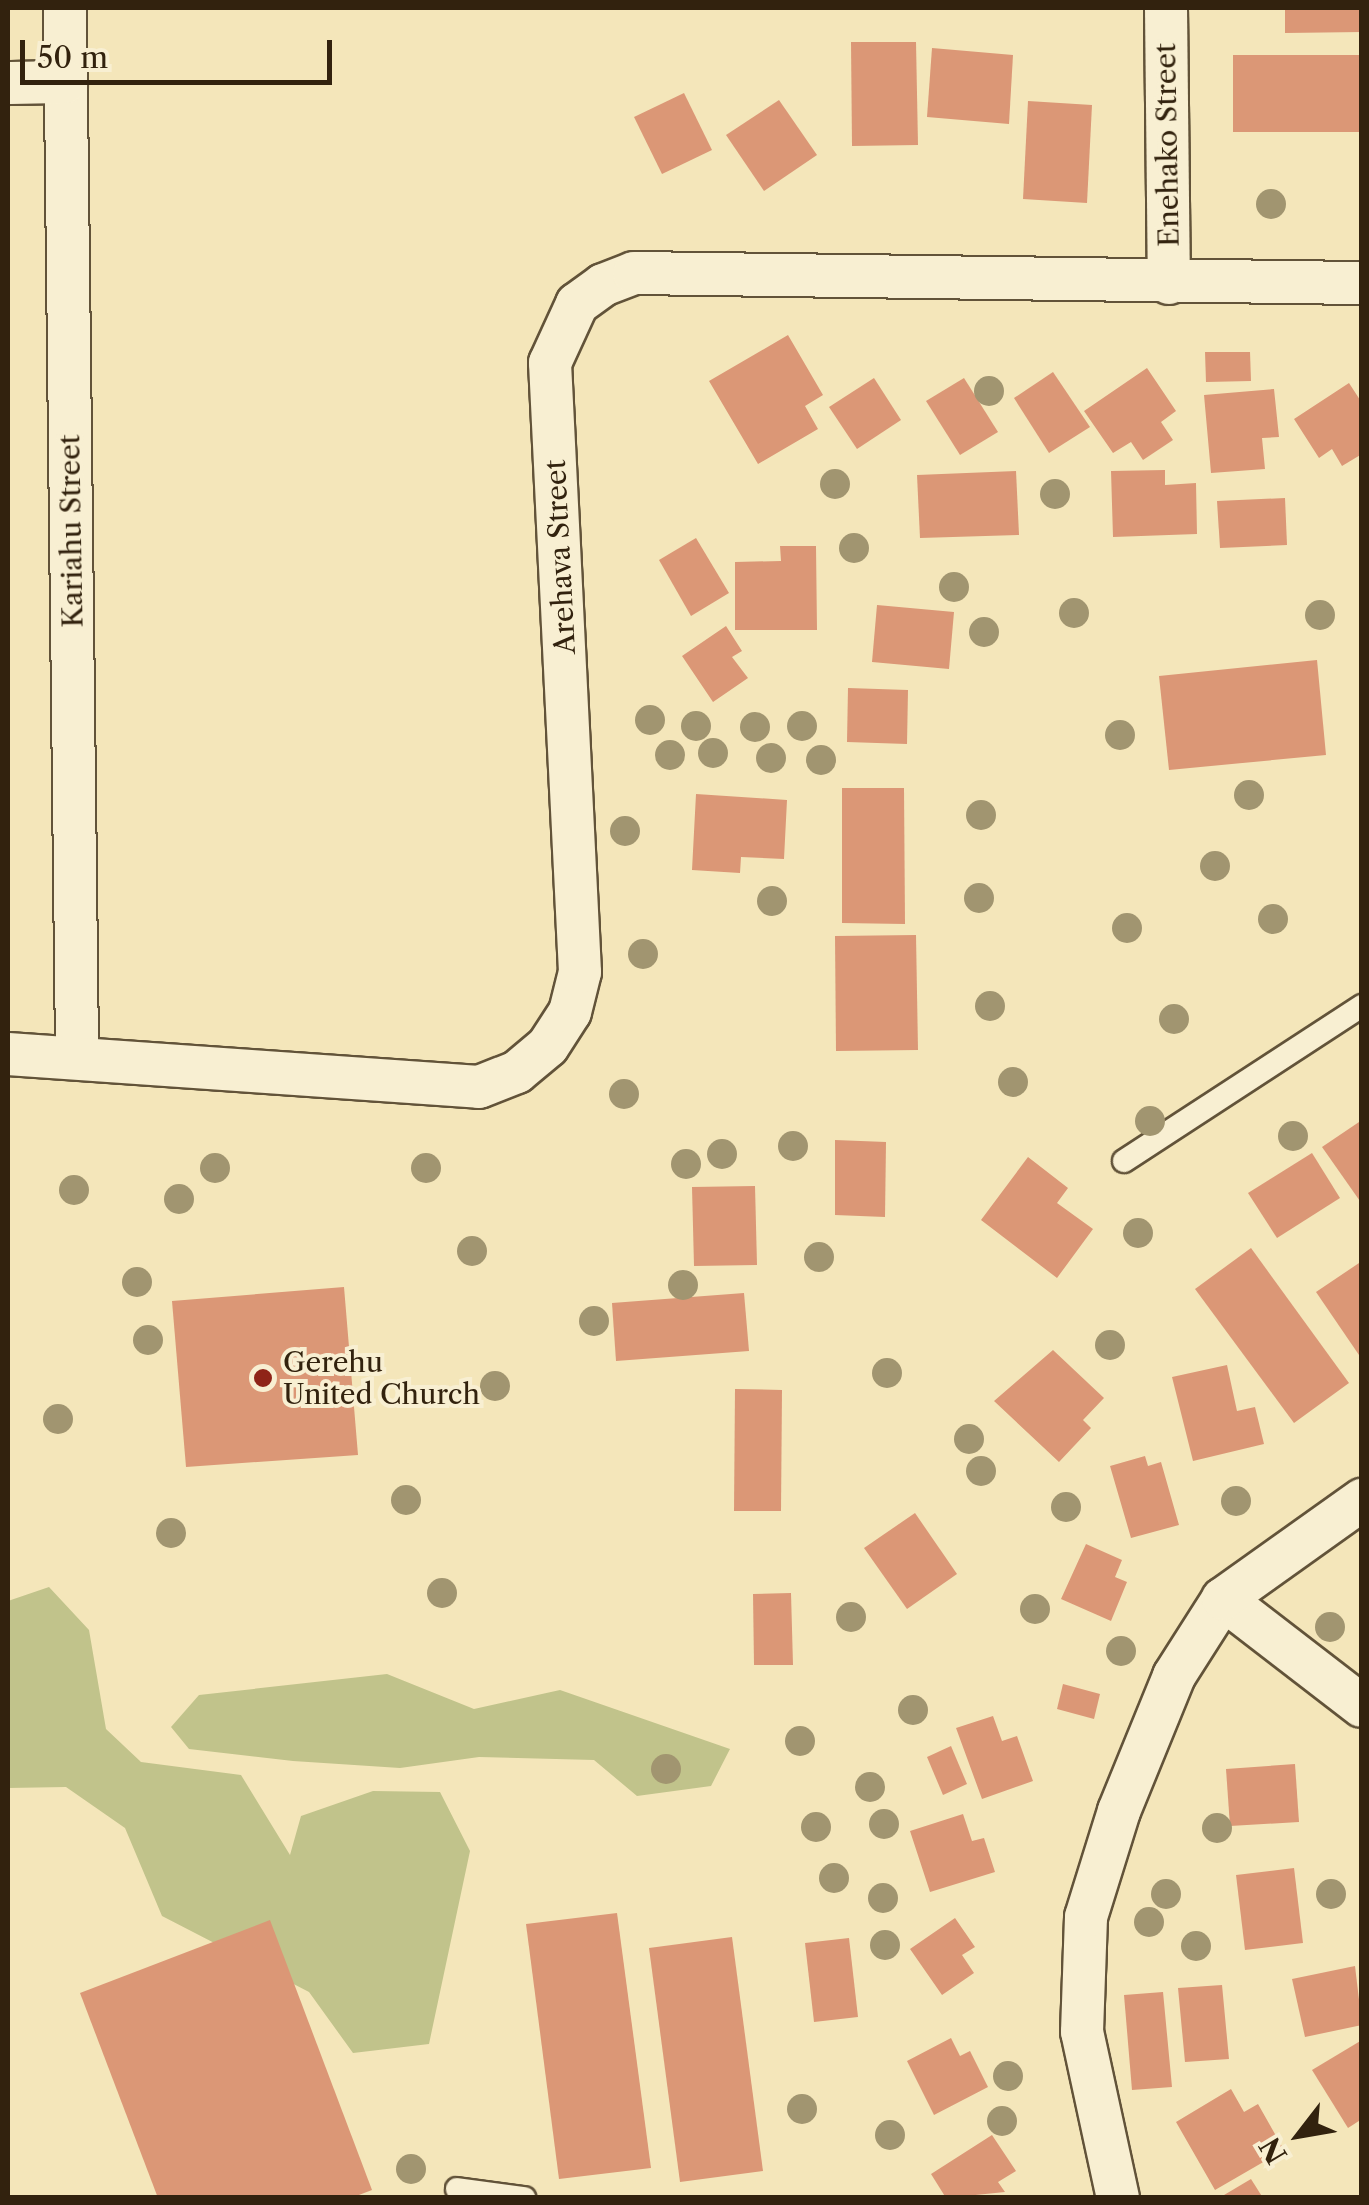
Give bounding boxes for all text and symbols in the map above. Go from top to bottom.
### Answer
scale bar [25,20,338,82]
text: 50 m [37,39,108,76]
street label: Enehako Street [1148,43,1186,247]
street label: Kariahu Street [53,434,89,628]
street label: Arehava Street [538,459,582,655]
place label: Gerehu United Church [283,1345,480,1411]
marker: Gerehu United Church [252,1367,274,1389]
north arrow [1249,2085,1349,2185]
text: N [1252,2131,1294,2170]

